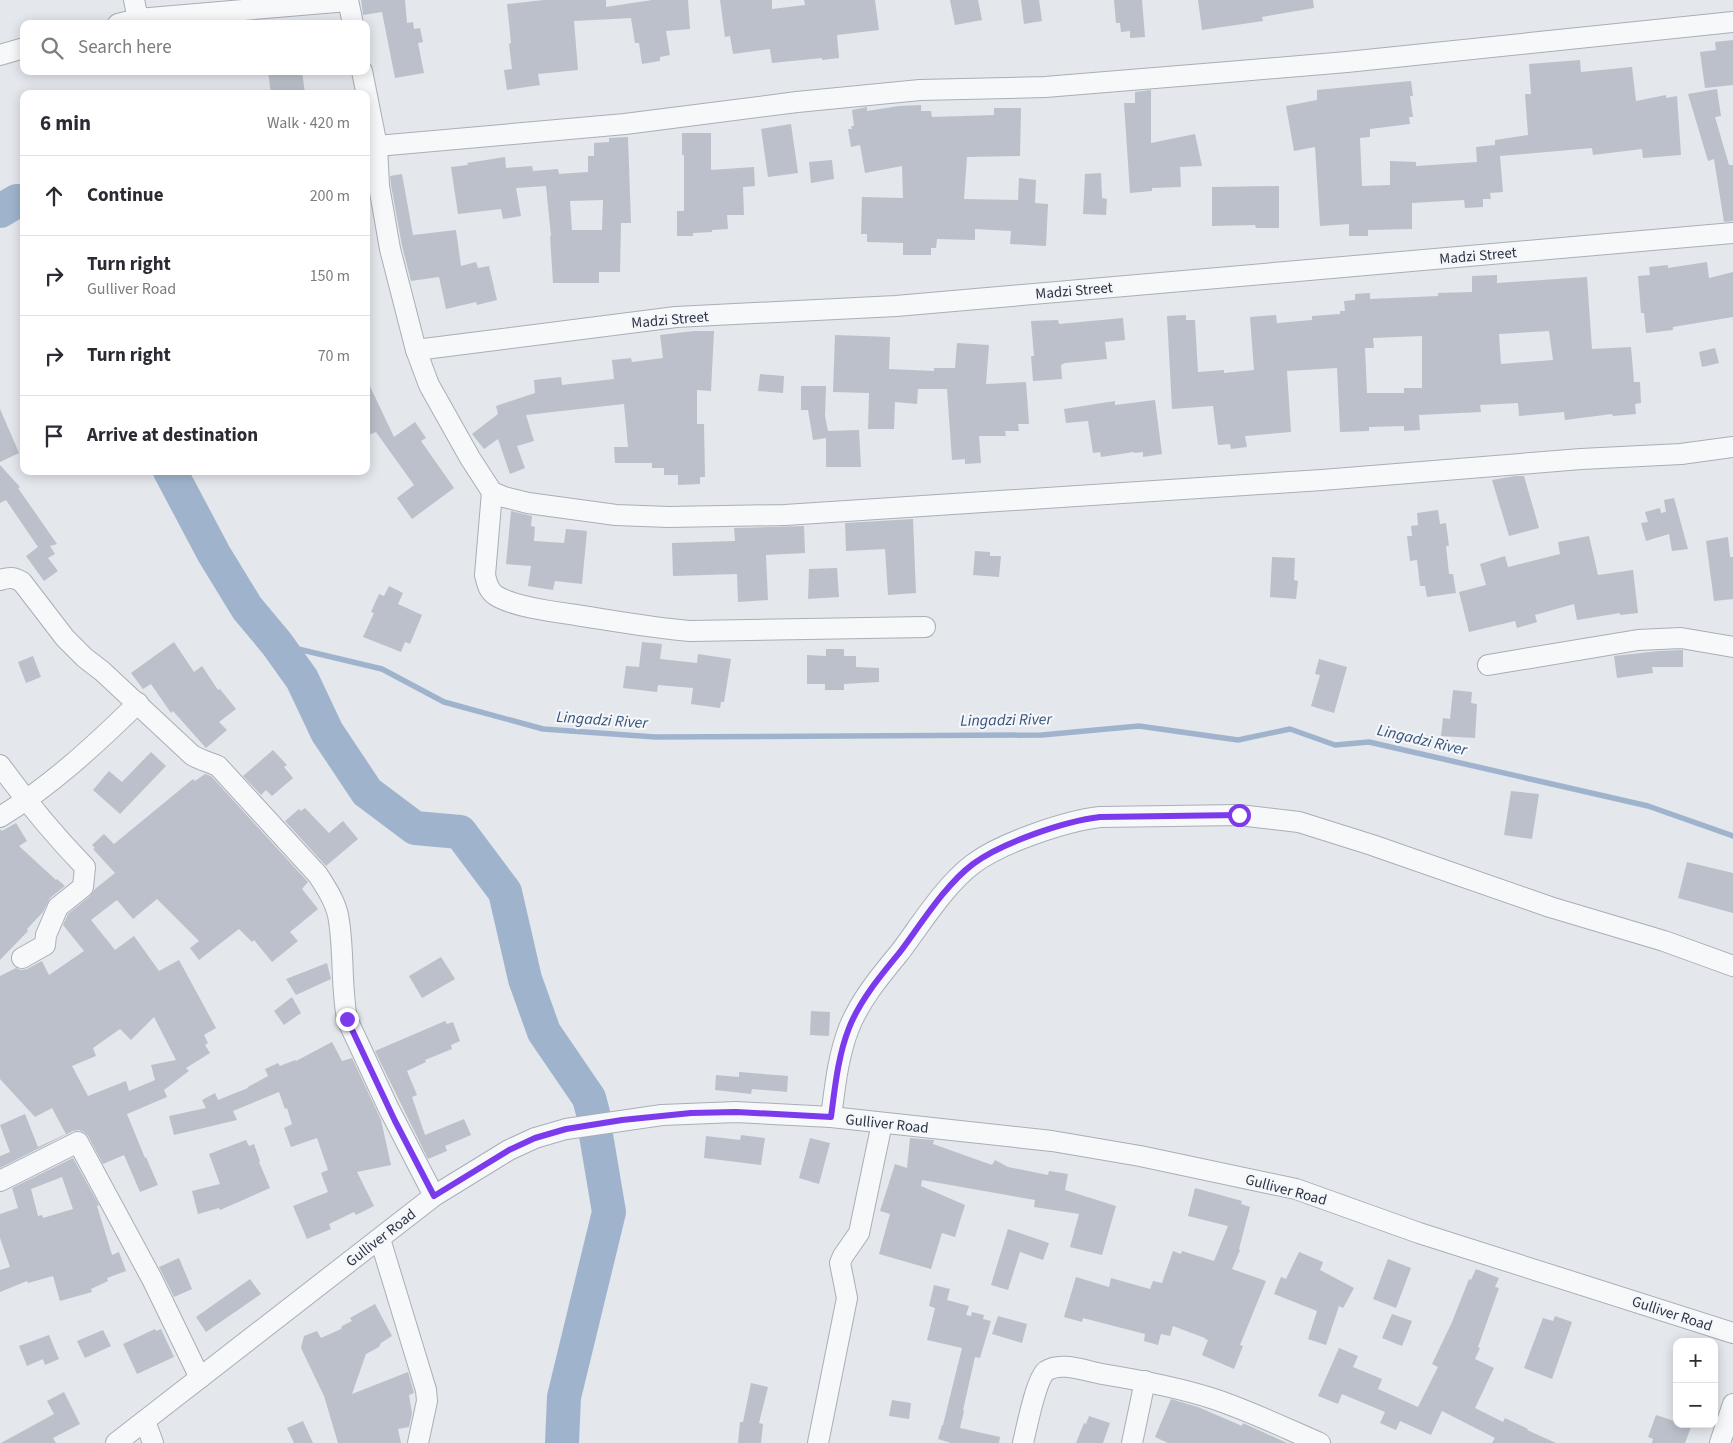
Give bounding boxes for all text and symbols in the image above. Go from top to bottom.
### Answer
search box [20,20,370,75]
icon: search [38,34,66,62]
text: Search here [78,34,172,61]
text: 6 min [40,108,91,138]
text: Walk · 420 m [267,112,350,134]
icon: ahead [40,182,68,210]
text: Continue [87,182,164,209]
text: 200 m [310,185,350,207]
street label: Madzi Street [1439,242,1517,270]
text: Turn right [87,251,171,278]
icon: right [40,262,68,290]
text: 150 m [310,265,350,287]
street label: Madzi Street [1035,277,1113,305]
text: Gulliver Road [87,278,176,300]
street label: Madzi Street [631,306,709,334]
icon: right [40,342,68,370]
text: Turn right [87,342,171,369]
text: 70 m [318,345,350,367]
icon: arrive [40,422,68,450]
text: Arrive at destination [87,422,258,449]
water label: Lingadzi River [556,706,650,734]
water label: Lingadzi River [960,708,1054,732]
water label: Lingadzi River [1375,719,1471,761]
route start [1228,804,1251,827]
route end [336,1008,359,1031]
street label: Gulliver Road [844,1109,930,1139]
street label: Gulliver Road [1243,1169,1329,1211]
street label: Gulliver Road [342,1204,420,1272]
street label: Gulliver Road [1629,1291,1715,1337]
map controls [1673,1338,1718,1428]
button: + [1673,1338,1718,1383]
button: − [1673,1383,1718,1428]

